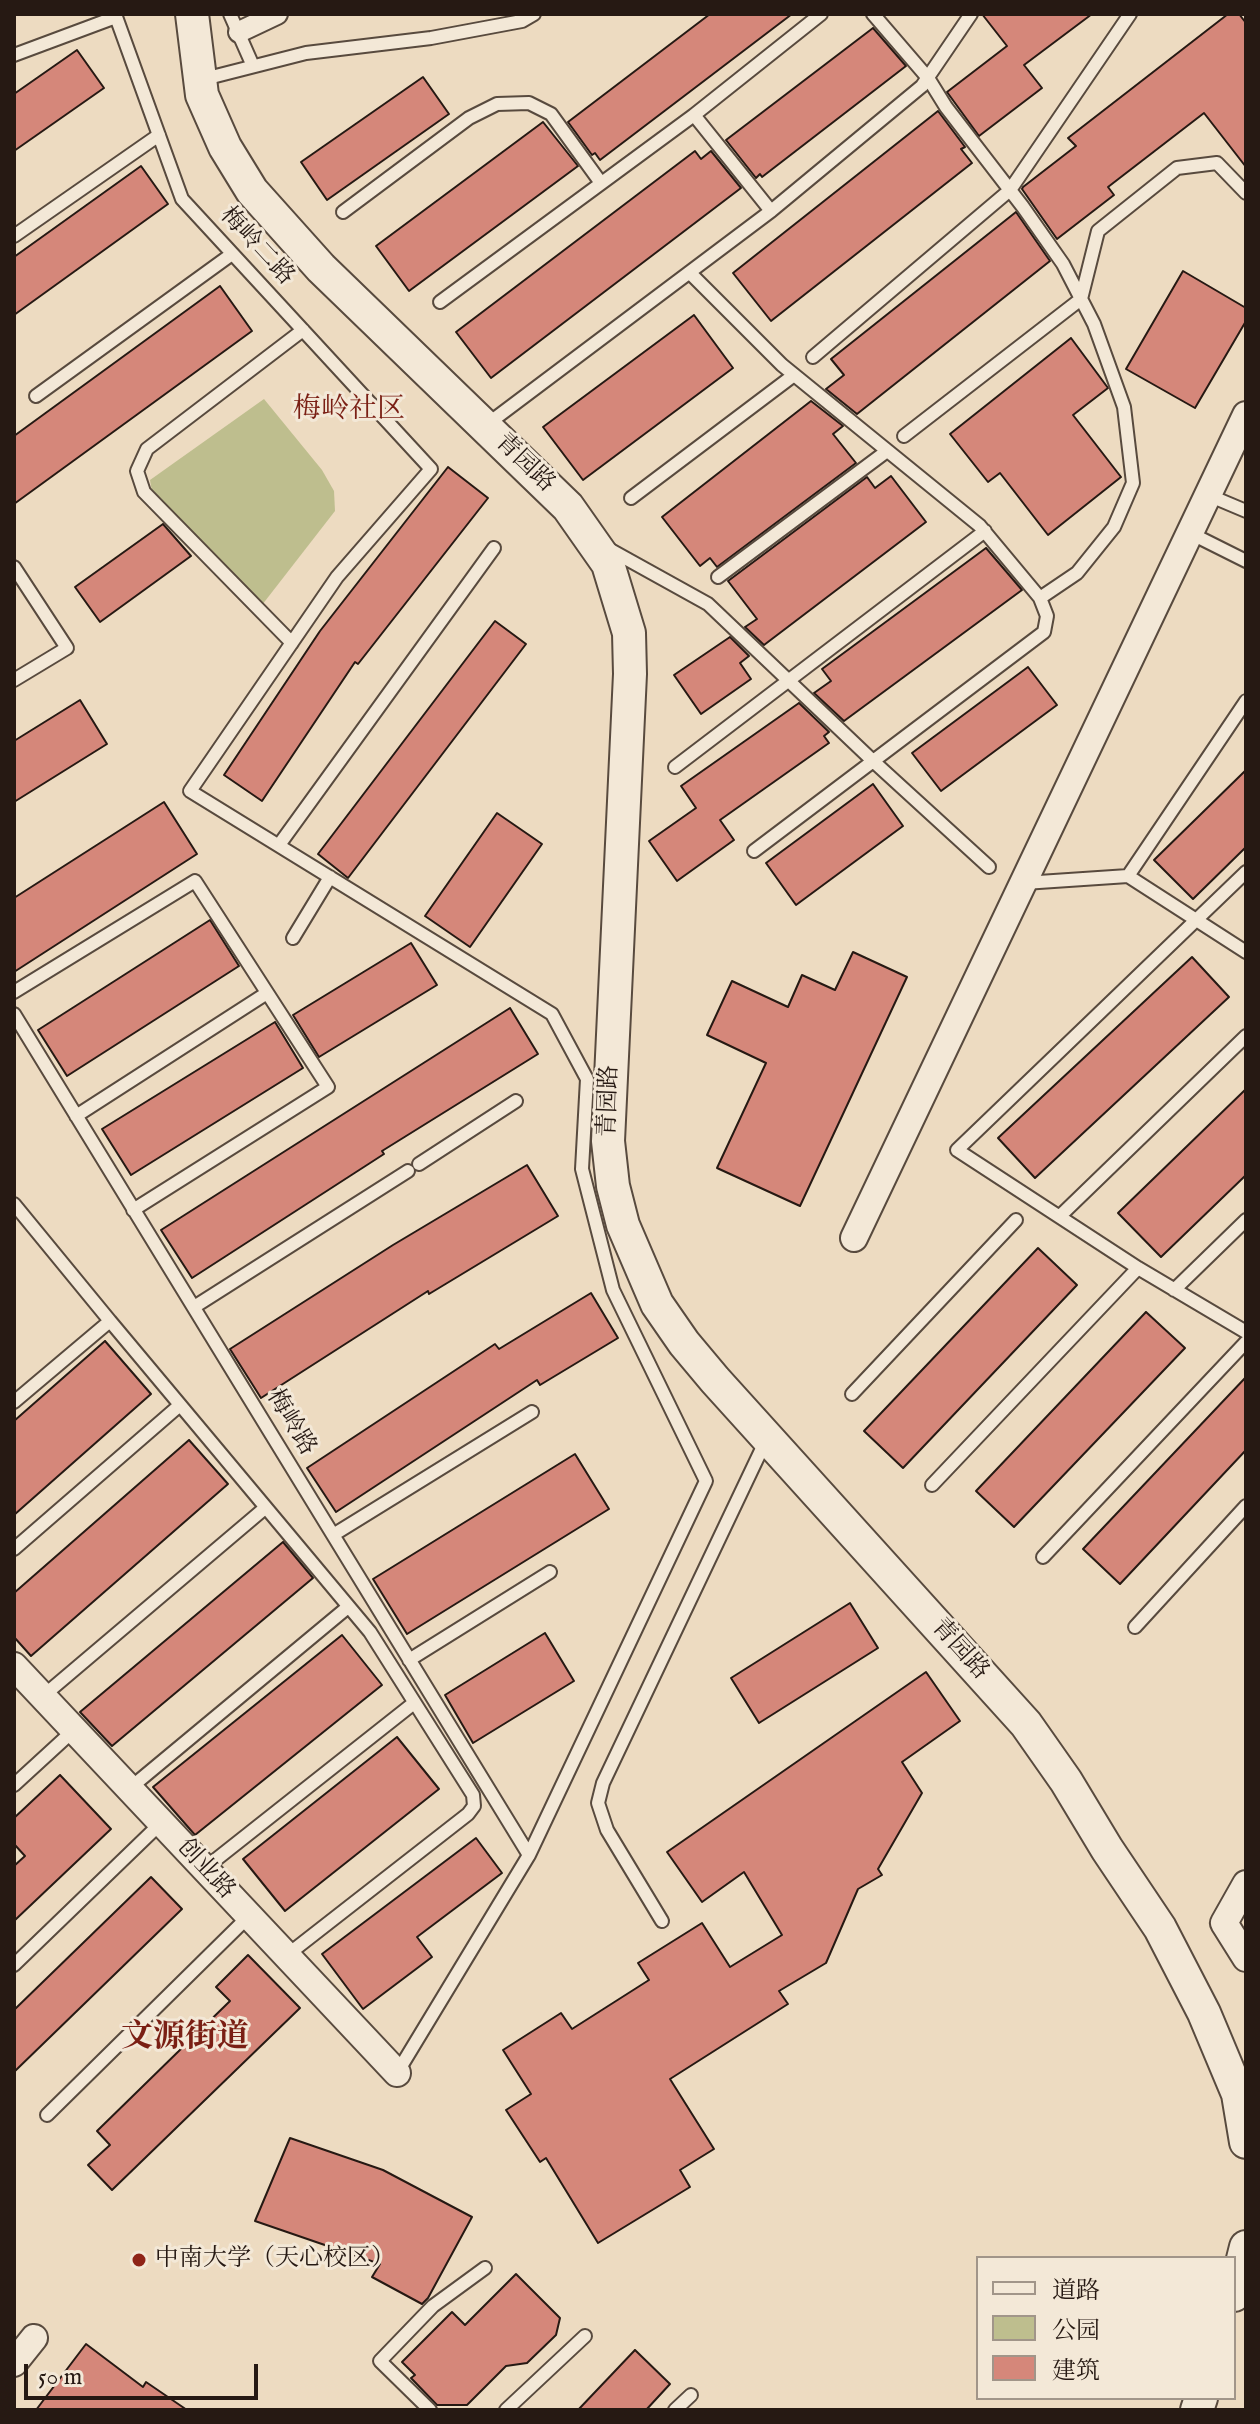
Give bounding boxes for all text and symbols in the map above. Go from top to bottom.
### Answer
street label: 梅岭二路 [213,202,299,292]
district label: 梅岭社区 [293,394,405,428]
street label: 青园路 [488,429,560,499]
street label: 青园路 [594,1065,626,1137]
street label: 梅岭路 [259,1385,321,1461]
street label: 青园路 [924,1614,994,1686]
street label: 创业路 [170,1834,240,1906]
district label: 文源街道 [121,2020,249,2058]
place label: 中南大学（天心校区） [155,2246,395,2274]
marker: 中南大学（天心校区） [130,2251,148,2269]
legend [976,2256,1236,2400]
text: 道路 [1052,2276,1100,2307]
text: 公园 [1052,2316,1100,2347]
scale bar [28,2348,262,2398]
text: 建筑 [1052,2356,1100,2387]
text: 50 m [38,2362,82,2393]

